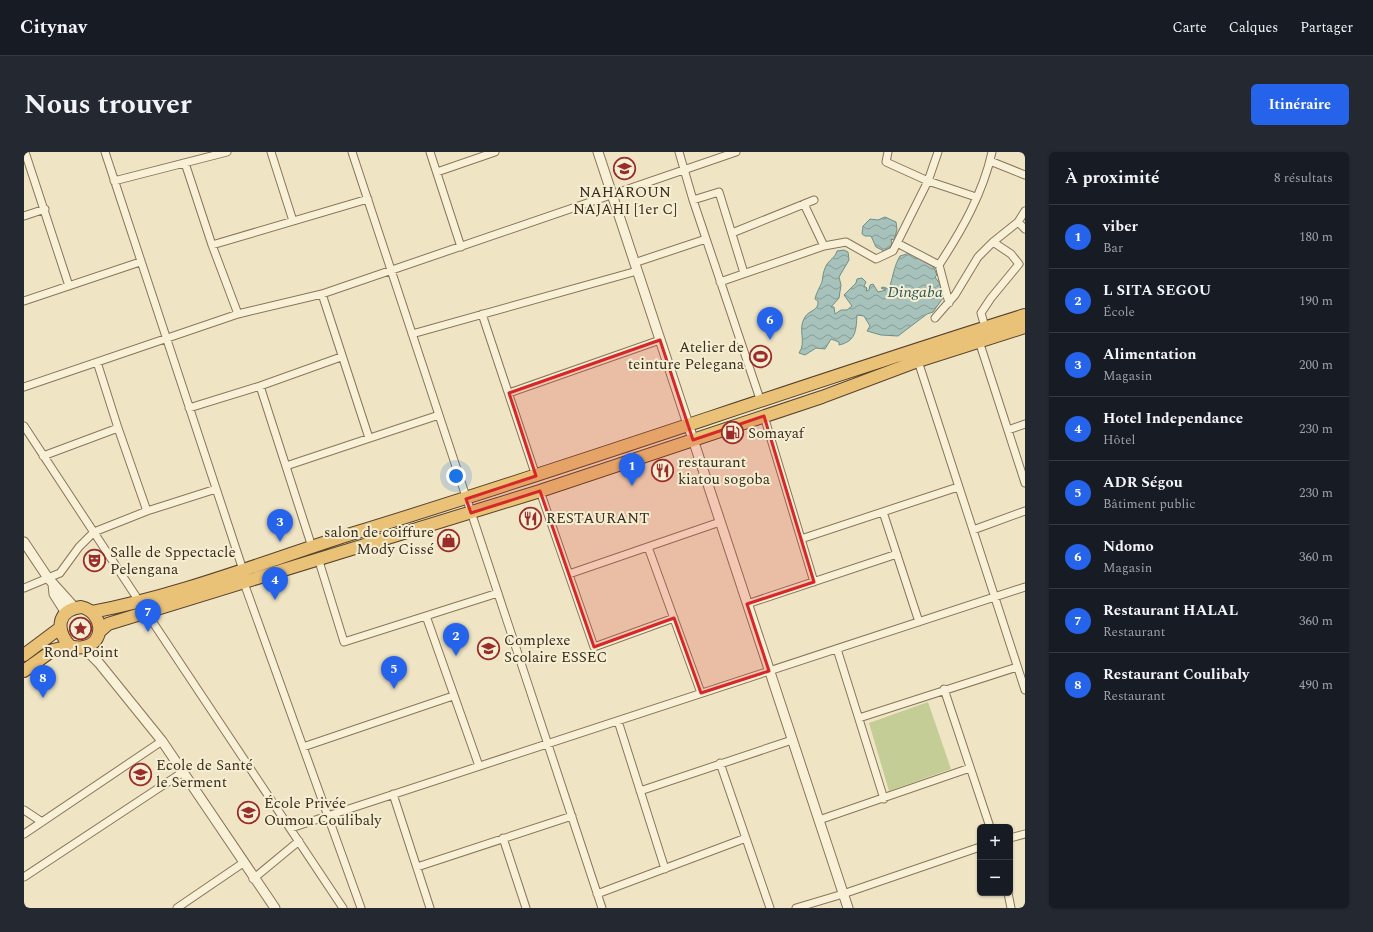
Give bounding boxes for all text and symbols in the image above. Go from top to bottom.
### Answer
text: Citynav [20,13,87,42]
text: Carte [1173,17,1207,38]
text: Calques [1229,17,1278,38]
text: Partager [1300,17,1353,38]
text: Nous trouver [24,83,192,126]
button: Itinéraire [1251,84,1349,125]
school or university icon: NAHAROUN NAJAHI [1er C] [612,156,638,182]
text: À proximité [1065,165,1160,191]
text: 8 résultats [1274,168,1333,188]
place label: NAHAROUN NAJAHI [1er C] [573,181,677,221]
text: viber [1103,215,1138,238]
text: 1 [1074,227,1082,247]
text: 180 m [1299,227,1333,247]
text: Bar [1103,238,1123,258]
text: L SITA SEGOU [1103,279,1211,302]
water label: Dingaba [887,280,943,304]
text: 2 [1074,291,1082,311]
text: 190 m [1299,291,1333,311]
text: École [1103,302,1135,322]
pin: 6 [757,307,783,340]
place label: Atelier de teinture Pelegana [628,336,745,376]
sports icon: Atelier de teinture Pelegana [747,343,773,369]
text: Alimentation [1103,343,1196,366]
text: 3 [1074,355,1082,375]
text: 200 m [1299,355,1333,375]
text: Magasin [1103,366,1152,386]
text: Hotel Independance [1103,407,1243,430]
text: 4 [1074,419,1082,439]
text: 230 m [1299,419,1333,439]
fuel station icon: Somayaf [719,420,745,446]
place label: Somayaf [748,422,806,445]
text: Hôtel [1103,430,1135,450]
place label: restaurant kiatou sogoba [678,451,771,491]
pin: 1 [619,453,645,486]
restaurant icon: restaurant kiatou sogoba [649,458,675,484]
your location [446,466,466,486]
text: ADR Ségou [1103,471,1183,494]
text: 5 [1074,483,1082,503]
text: 230 m [1299,483,1333,503]
text: Bâtiment public [1103,494,1196,514]
restaurant icon: RESTAURANT [517,505,543,531]
place label: RESTAURANT [546,507,649,530]
pin: 3 [267,509,293,542]
place label: salon de coiffure Mody Cissé [324,521,434,561]
shop icon: salon de coiffure Mody Cissé [436,528,462,554]
text: Ndomo [1103,535,1154,558]
place label: Salle de Sppectacle Pelengana [110,541,236,581]
text: 6 [1074,547,1082,567]
text: 360 m [1299,547,1333,567]
theatre icon: Salle de Sppectacle Pelengana [82,548,108,574]
text: Magasin [1103,558,1152,578]
pin: 4 [262,567,288,600]
pin: 7 [135,599,161,632]
text: Restaurant HALAL [1103,599,1238,622]
text: 7 [1074,611,1082,631]
text: 360 m [1299,611,1333,631]
place icon: Rond Point [68,616,94,642]
text: Restaurant [1103,622,1165,642]
pin: 2 [443,623,469,656]
place label: Complexe Scolaire ESSEC [504,629,607,669]
school or university icon: Complexe Scolaire ESSEC [476,636,502,662]
place label: Rond Point [44,641,119,664]
pin: 5 [381,656,407,689]
text: Restaurant Coulibaly [1103,663,1249,686]
pin: 8 [30,665,56,698]
text: 8 [1074,675,1082,695]
text: 490 m [1299,675,1333,695]
text: Restaurant [1103,686,1165,706]
place label: Ecole de Santé le Serment [156,754,253,794]
school or university icon: Ecole de Santé le Serment [128,761,154,787]
place label: École Privée Oumou Coulibaly [264,792,382,832]
school or university icon: École Privée Oumou Coulibaly [235,799,261,825]
map controls [977,824,1013,896]
button: + [977,824,1013,860]
button: − [977,860,1013,896]

